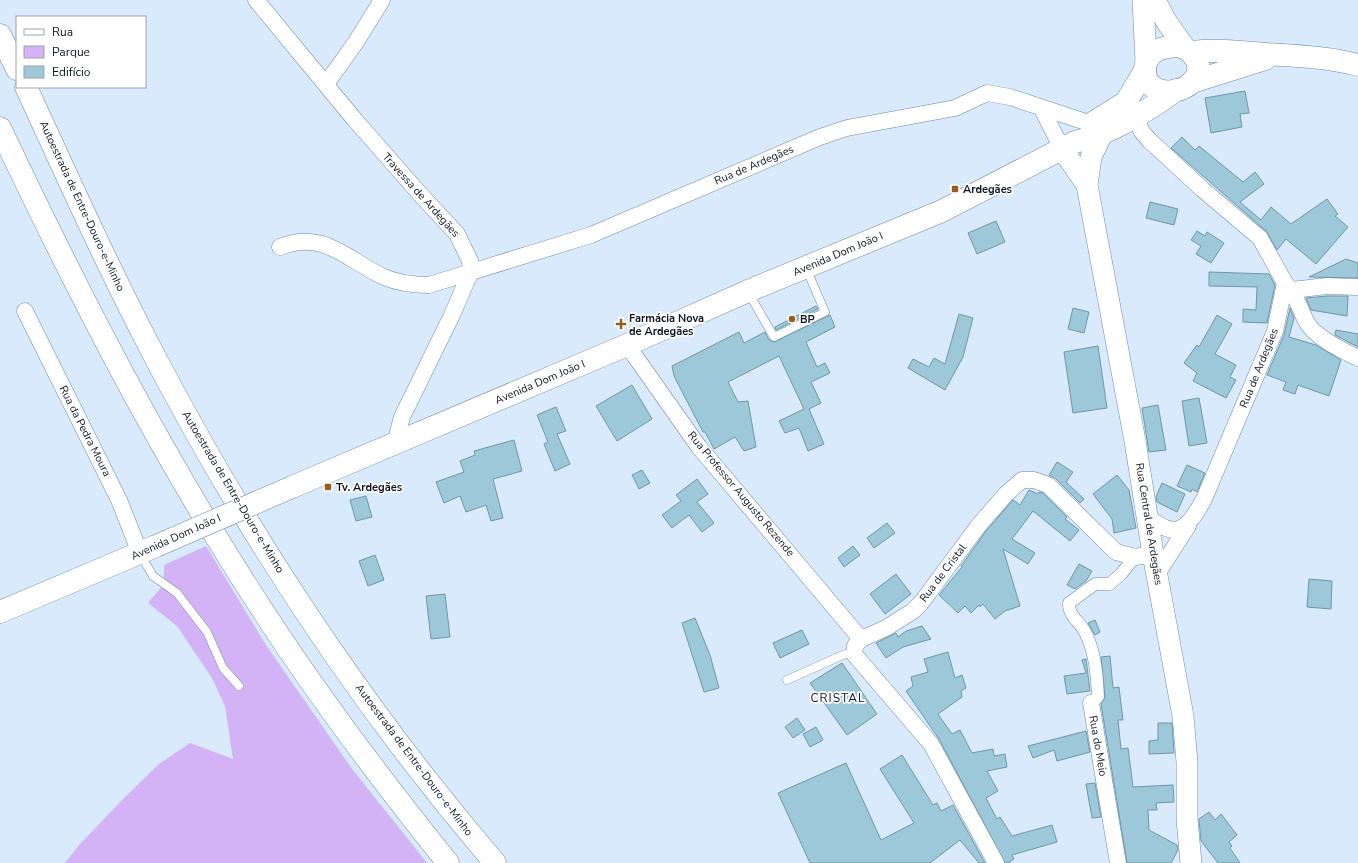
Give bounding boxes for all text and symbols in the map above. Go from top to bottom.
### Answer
legend [16,16,146,88]
text: Rua [52,24,73,40]
text: Parque [52,44,90,60]
text: Edifício [52,64,91,80]
street label: Autoestrada de Entre-Douro-e-Minho [36,118,128,294]
street label: Rua de Ardegães [712,142,796,188]
street label: Travessa de Ardegães [379,150,463,240]
place label: Ardegães [963,182,1012,197]
marker: Ardegães [950,184,960,194]
street label: Avenida Dom João I [791,228,885,280]
place label: Farmácia Nova de Ardegães [629,311,704,339]
place label: BP [800,312,815,327]
marker: BP [787,314,797,324]
marker: Farmácia Nova de Ardegães [616,319,626,329]
street label: Rua de Ardegães [1236,326,1282,410]
street label: Avenida Dom João I [493,356,587,408]
street label: Rua da Pedra Moura [56,383,114,479]
street label: Autoestrada de Entre-Douro-e-Minho [179,408,287,576]
street label: Rua Professor Augusto Rezende [684,428,798,560]
street label: Rua Central de Ardegães [1132,462,1166,586]
place label: Tv. Ardegães [336,480,402,495]
marker: Tv. Ardegães [323,482,333,492]
street label: Avenida Dom João I [129,510,223,564]
street label: Rua de Cristal [916,540,970,605]
street label: Autoestrada de Entre-Douro-e-Minho [352,681,476,839]
district label: CRISTAL [811,690,865,706]
street label: Rua do Meio [1085,714,1111,778]

